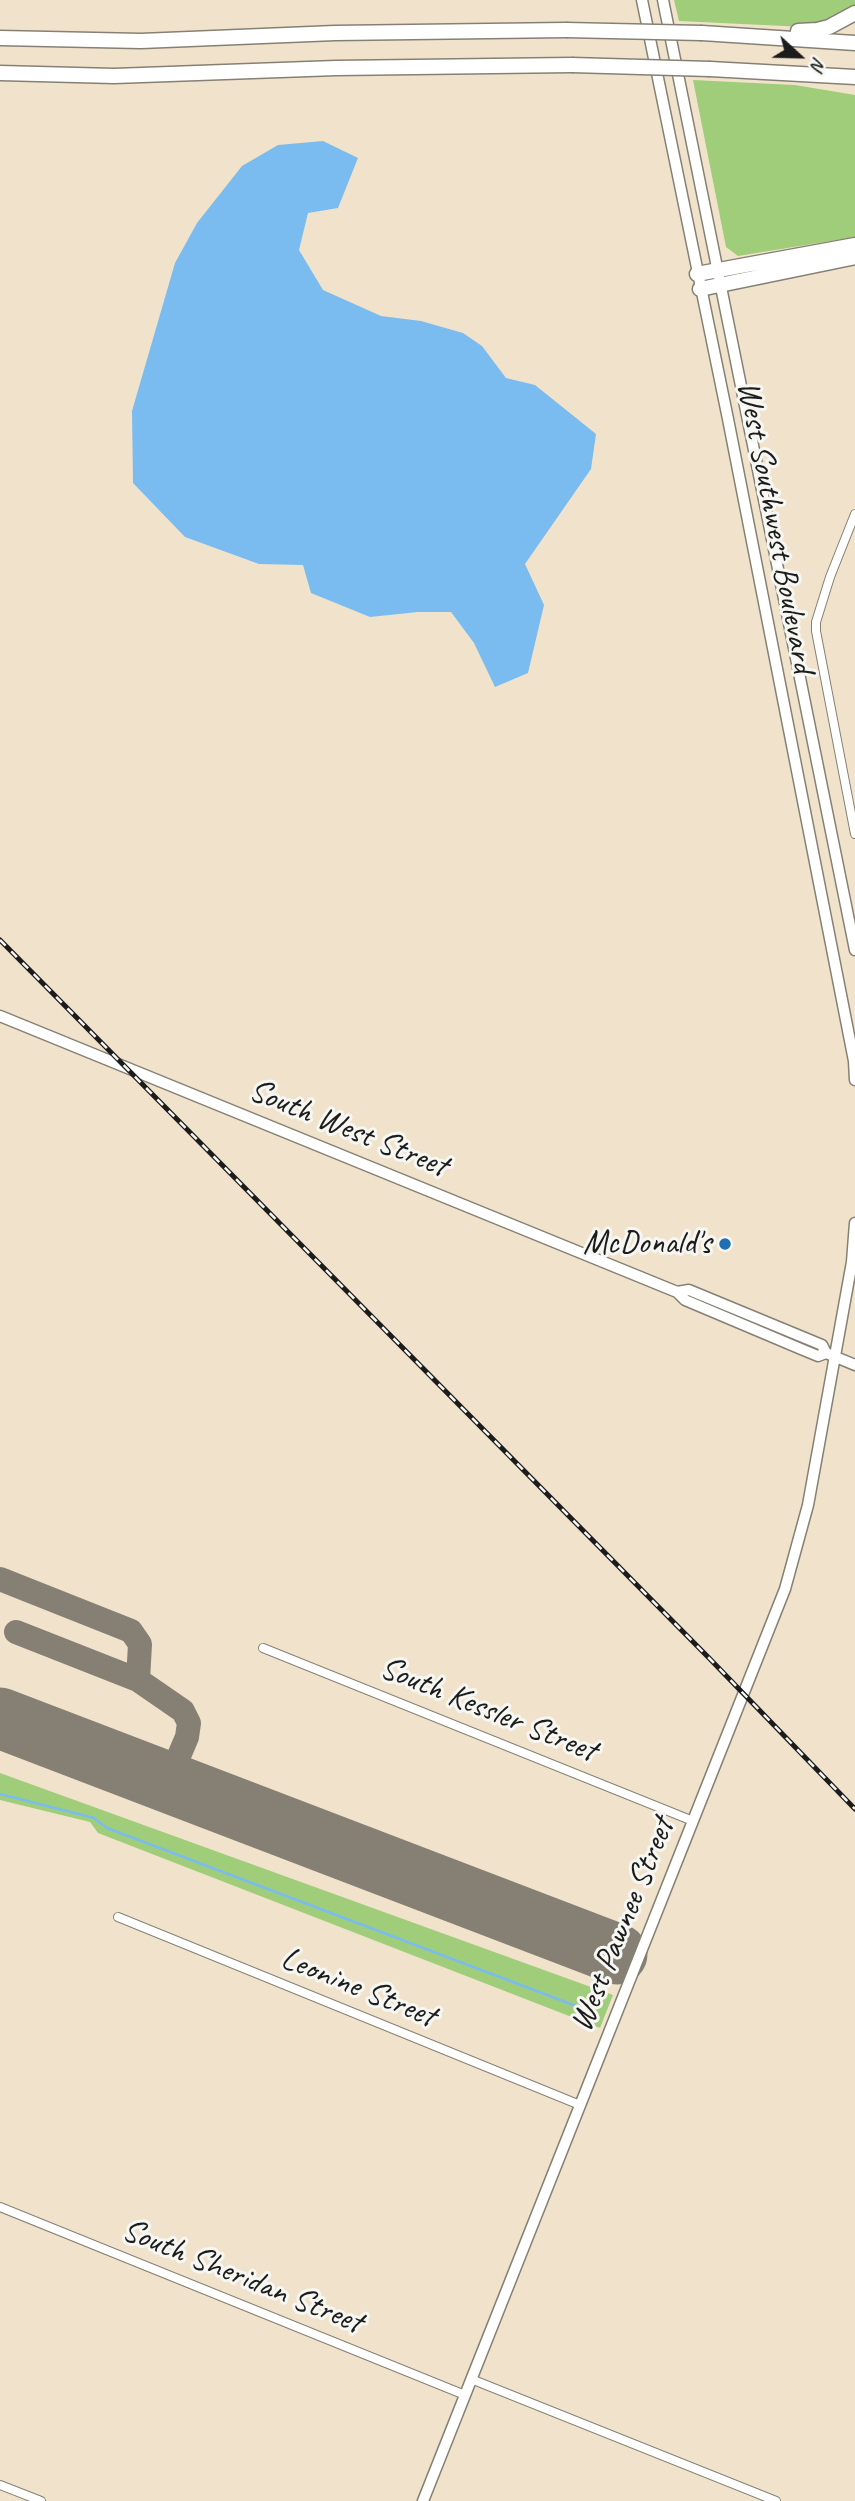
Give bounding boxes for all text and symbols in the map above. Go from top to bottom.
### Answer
north arrow [764,21,834,91]
text: N [805,54,832,74]
street label: West Southwest Boulevard [727,378,823,676]
street label: South West Street [243,1071,453,1187]
place label: McDonald's [583,1224,711,1264]
marker: McDonald's [717,1236,733,1252]
street label: South Kessler Street [374,1649,602,1771]
street label: West Pawnee Street [562,1813,684,2037]
street label: Leonine Street [275,1939,441,2037]
street label: South Sheridan Street [116,2211,368,2343]

